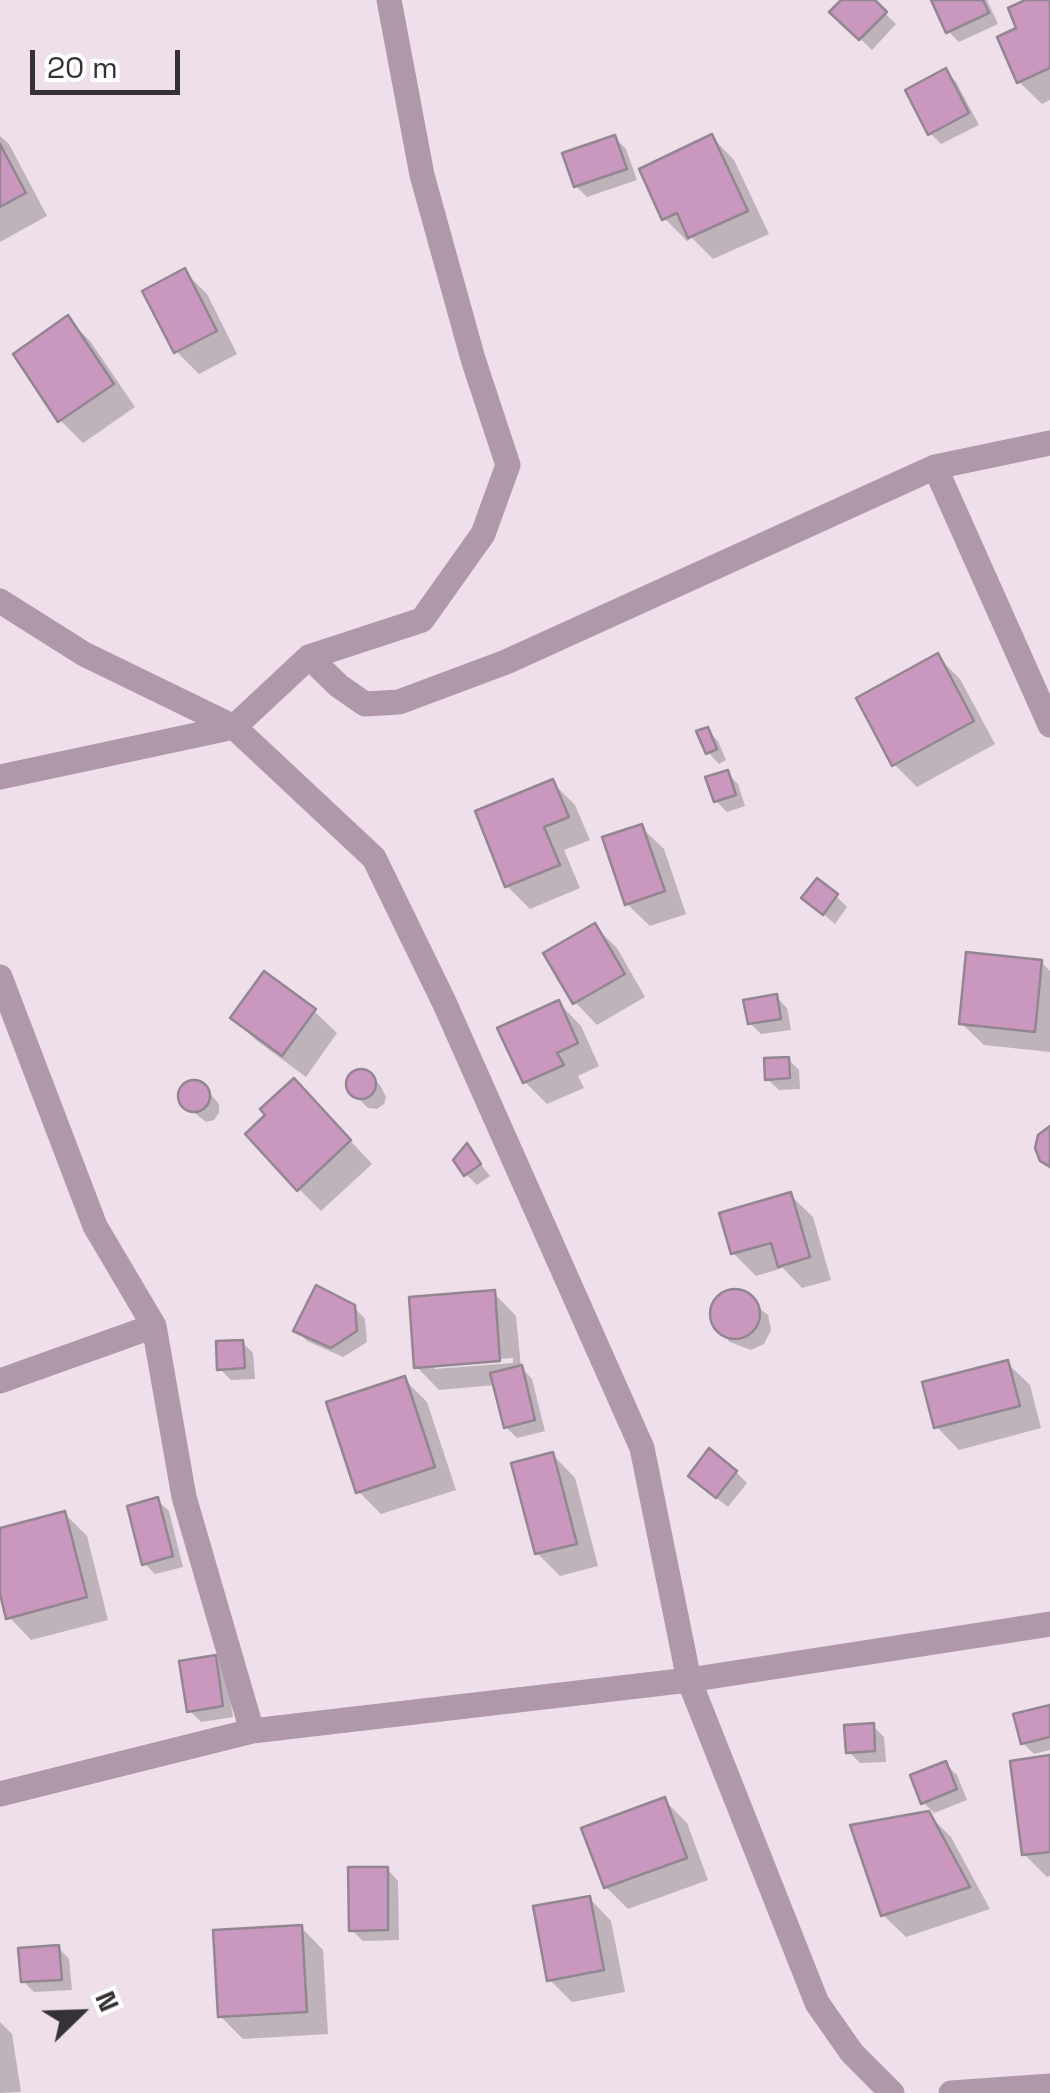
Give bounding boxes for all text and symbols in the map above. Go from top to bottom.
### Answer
scale bar [35,30,185,92]
text: 20 m [47,48,118,87]
north arrow [30,1963,130,2063]
text: N [87,1986,128,2017]

